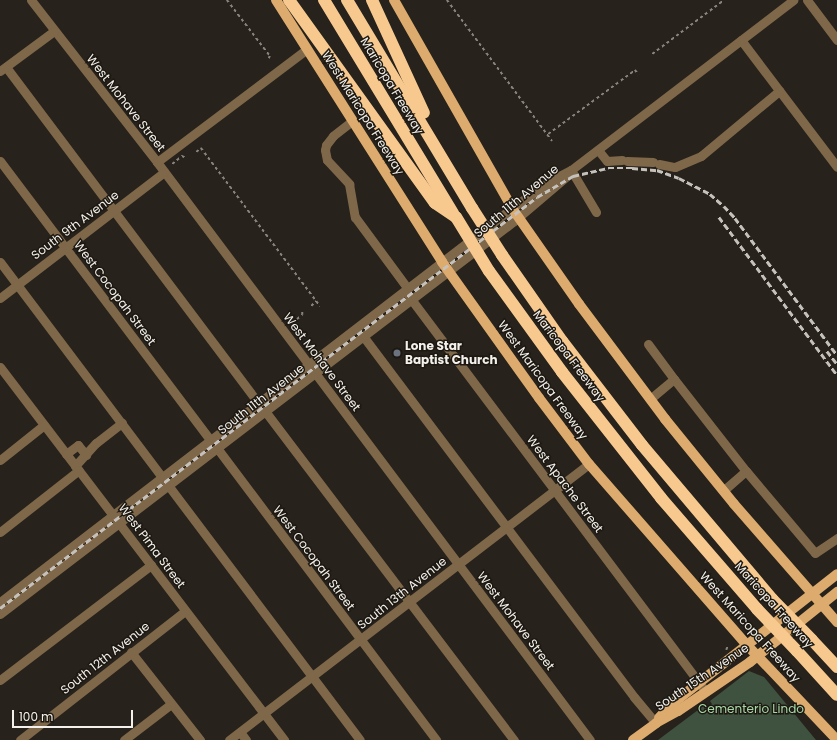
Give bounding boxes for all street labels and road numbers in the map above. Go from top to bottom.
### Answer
street label: Maricopa Freeway [357,35,427,137]
street label: West Maricopa Freeway [319,48,407,178]
street label: West Mohave Street [84,52,168,154]
street label: South 11th Avenue [471,162,561,240]
street label: South 9th Avenue [29,187,121,263]
street label: West Cocopah Street [71,238,159,348]
street label: Maricopa Freeway [530,308,608,404]
street label: West Mohave Street [280,310,364,414]
street label: West Maricopa Freeway [495,318,591,442]
street label: South 11th Avenue [215,361,307,437]
street label: West Apache Street [524,433,606,535]
street label: West Pima Street [116,501,188,591]
street label: West Cocopah Street [270,503,358,613]
street label: South 13th Avenue [355,554,449,632]
street label: Maricopa Freeway [732,559,816,651]
street label: West Mohave Street [474,569,558,673]
street label: West Maricopa Freeway [697,569,803,685]
street label: South 12th Avenue [58,619,152,697]
street label: South 15th Avenue [653,640,751,714]

